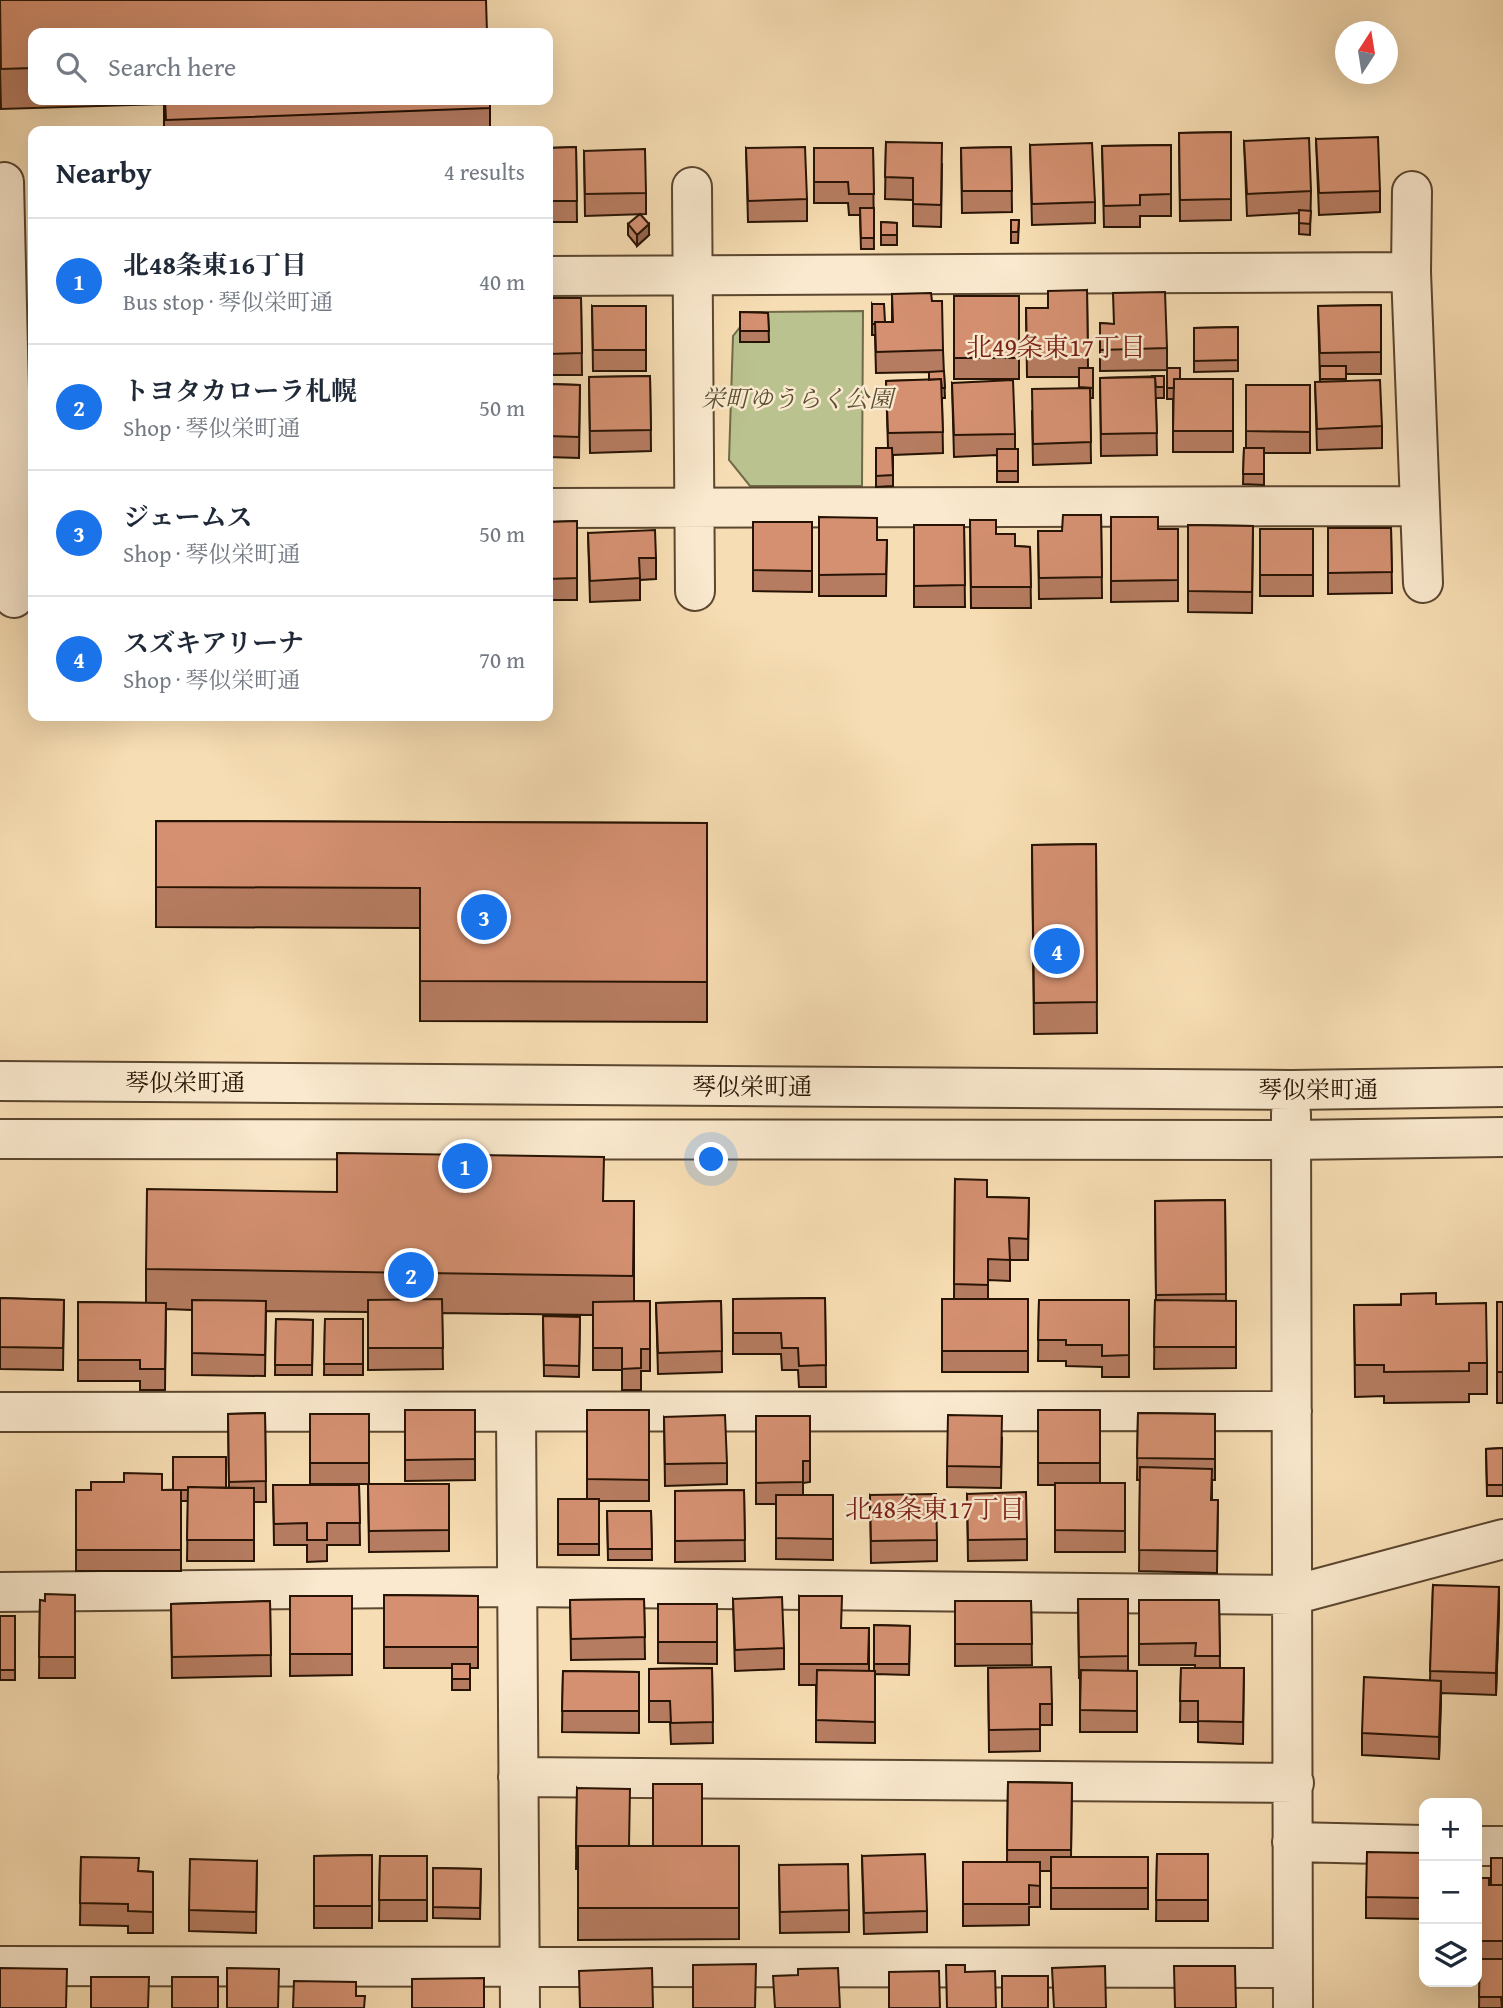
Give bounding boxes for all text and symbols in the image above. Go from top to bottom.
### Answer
north arrow [1335,21,1398,84]
search box [28,28,553,105]
text: Search here [108,47,236,86]
icon: search [52,48,90,86]
text: Nearby [56,150,152,194]
text: 4 results [444,155,525,188]
text: 北48条東16丁目 [123,245,307,284]
text: 1 [73,265,85,298]
text: 40 m [479,265,525,298]
text: Bus stop · 琴似栄町通 [123,285,333,318]
district label: 北49条東17丁目 [966,327,1146,366]
text: トヨタカローラ札幌 [123,371,357,410]
park label: 栄町ゆうらく公園 [701,381,897,416]
text: 2 [73,391,85,424]
text: 50 m [479,391,525,424]
text: Shop · 琴似栄町通 [123,411,300,444]
text: ジェームス [123,497,252,536]
text: 3 [73,517,85,550]
text: 50 m [479,517,525,550]
text: Shop · 琴似栄町通 [123,537,300,570]
text: スズキアリーナ [123,623,304,662]
text: 4 [73,643,85,676]
text: 70 m [479,643,525,676]
text: Shop · 琴似栄町通 [123,663,300,696]
pin: 3 [461,891,507,943]
pin: 4 [1034,925,1080,977]
street label: 琴似栄町通 [125,1065,245,1100]
street label: 琴似栄町通 [692,1069,812,1104]
street label: 琴似栄町通 [1258,1072,1378,1107]
pin: 1 [442,1140,488,1192]
your location [694,1142,728,1176]
pin: 2 [388,1249,434,1301]
district label: 北48条東17丁目 [845,1489,1025,1528]
map controls [1419,1798,1482,1987]
button: + [1419,1798,1482,1861]
button: − [1419,1861,1482,1924]
button: layers [1419,1924,1482,1987]

